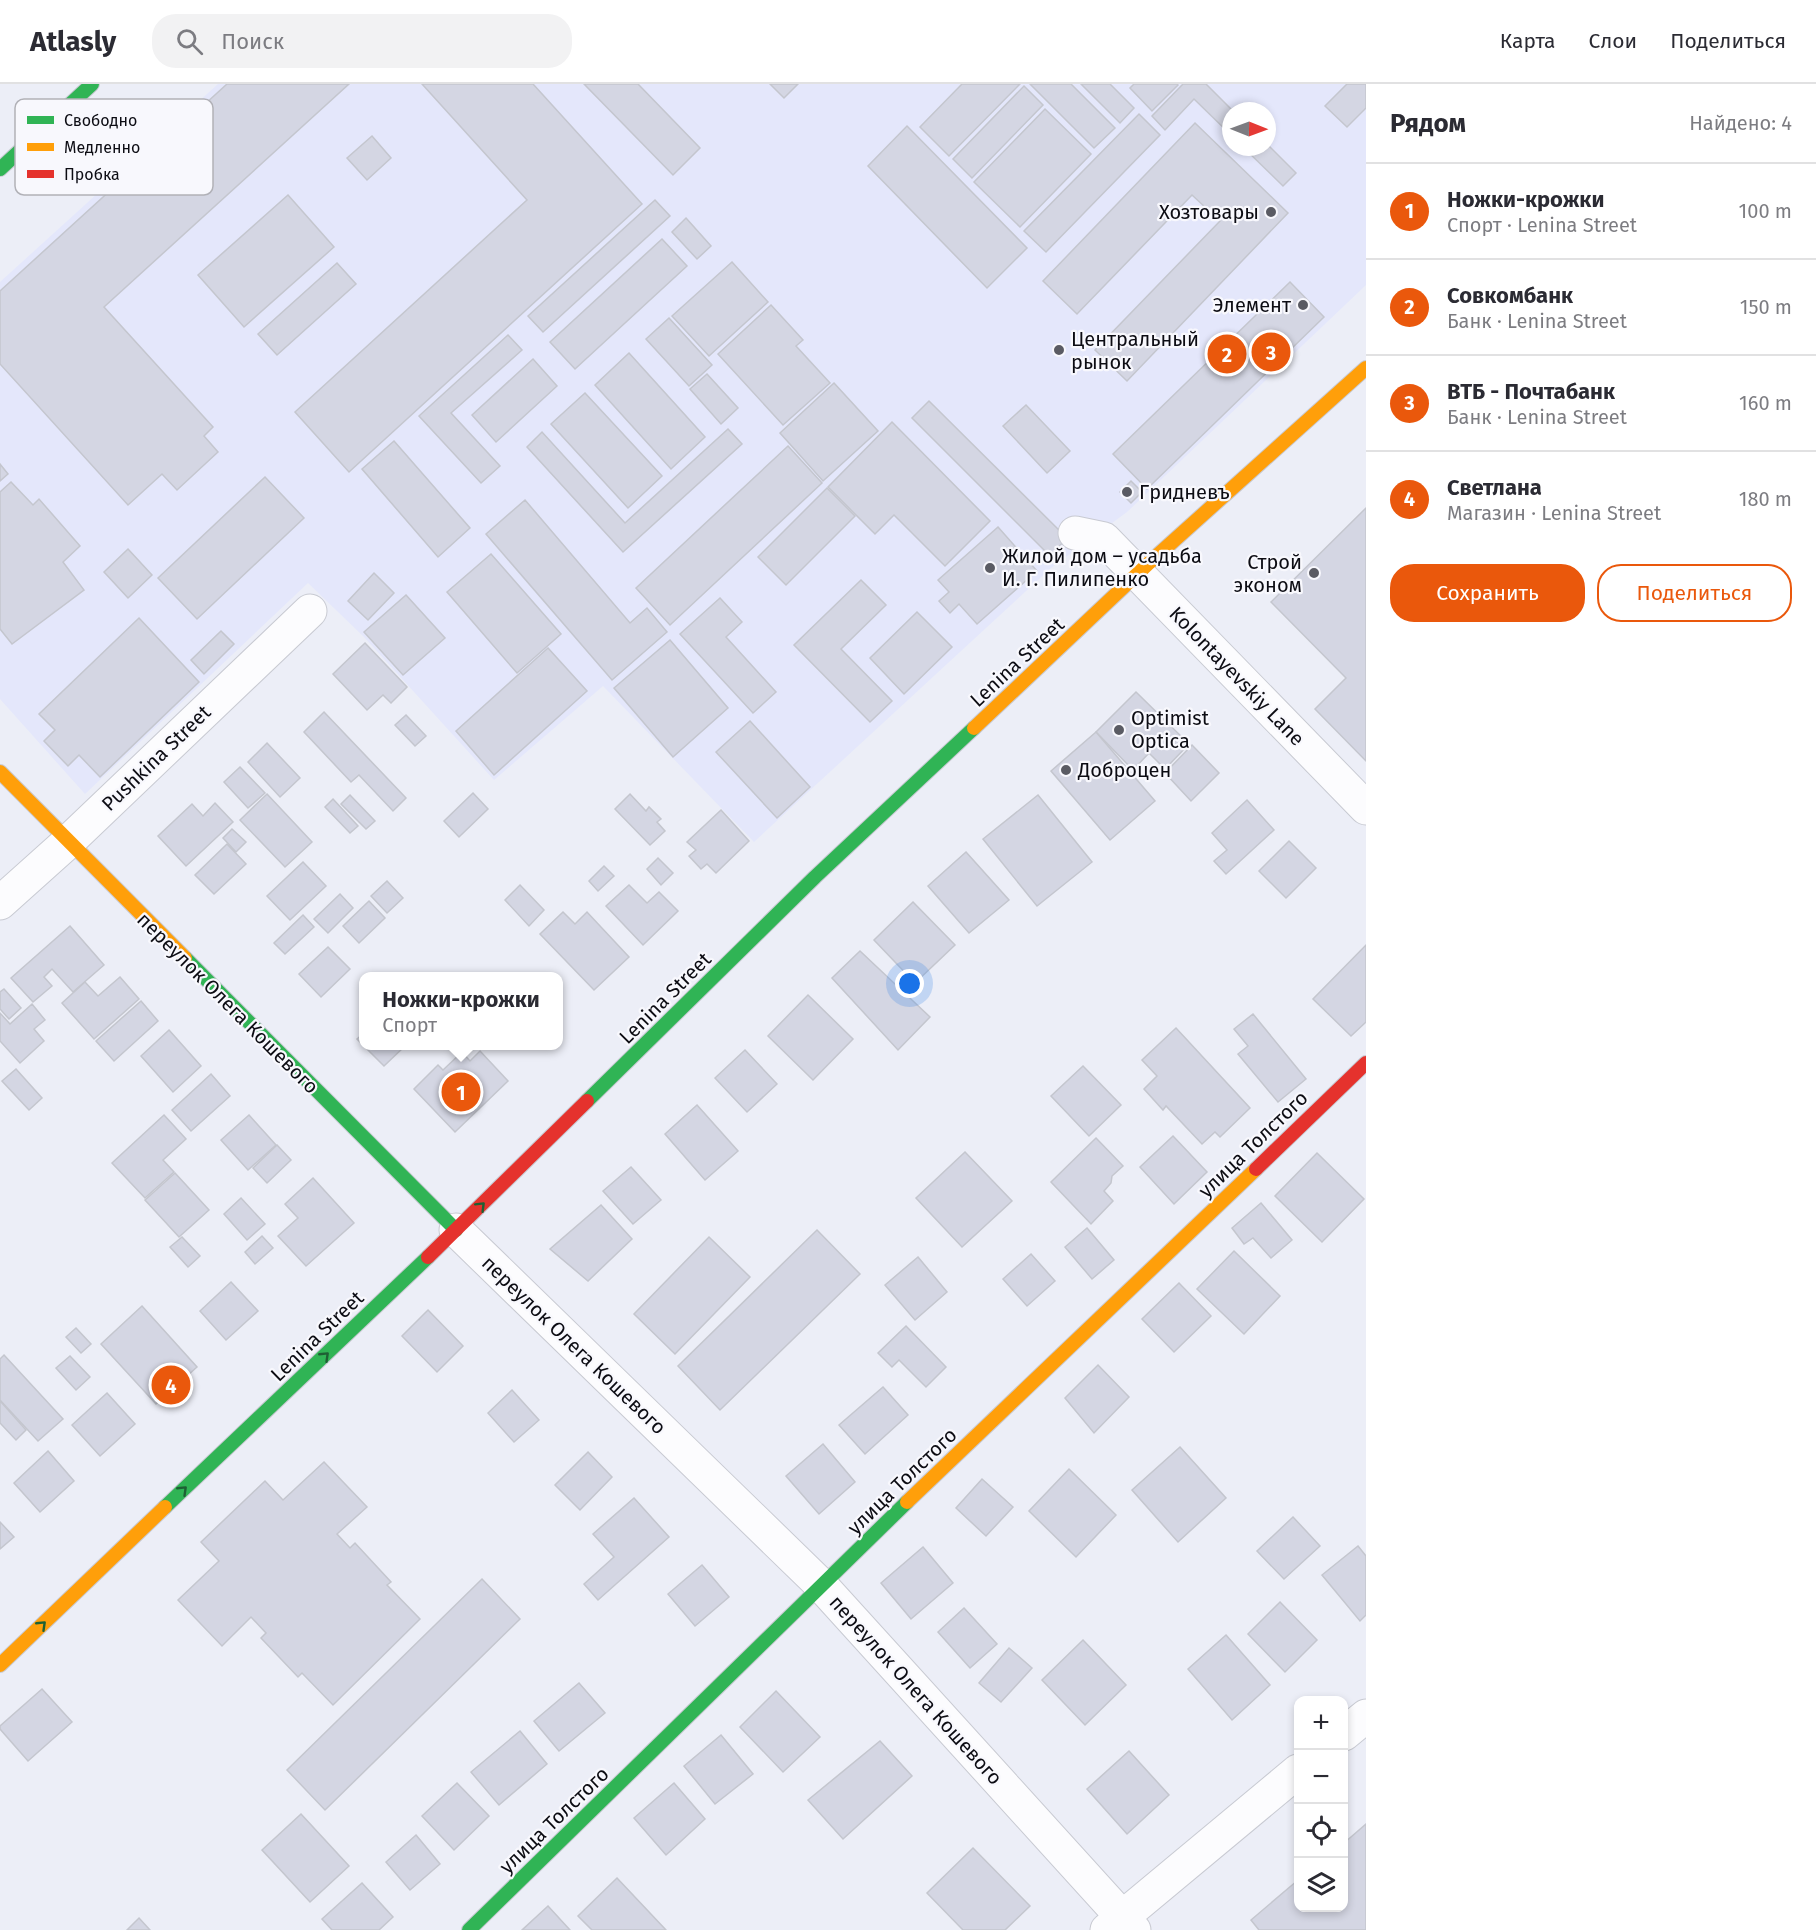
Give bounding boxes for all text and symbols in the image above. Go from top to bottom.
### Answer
search box [152,14,572,68]
text: Atlasly [30,25,116,58]
icon: search [173,25,206,58]
text: Поиск [221,28,284,55]
text: Карта [1500,28,1556,54]
text: Слои [1589,28,1637,54]
text: Поделиться [1670,28,1786,54]
legend [15,99,213,195]
north arrow [1222,102,1276,156]
text: Рядом [1390,108,1466,139]
text: Свободно [64,111,137,130]
text: Найдено: 4 [1689,111,1792,135]
text: Медленно [64,138,140,157]
text: Пробка [64,165,120,184]
text: Ножки-крожки [1447,186,1604,213]
text: 1 [1405,199,1414,223]
text: 100 m [1739,199,1792,223]
place label: Хозтовары [1159,200,1259,224]
marker: Хозтовары [1264,205,1278,219]
text: Спорт · Lenina Street [1447,213,1637,237]
text: Совкомбанк [1447,282,1573,309]
place label: Элемент [1213,293,1292,317]
text: 2 [1404,295,1415,319]
text: 150 m [1740,295,1792,319]
marker: Элемент [1296,298,1310,312]
text: Банк · Lenina Street [1447,309,1627,333]
place label: Центральный рынок [1071,327,1199,374]
pin: 3 [1252,330,1290,374]
pin: 2 [1208,332,1246,376]
marker: Центральный рынок [1052,343,1066,357]
text: ВТБ - Почтабанк [1447,378,1615,405]
text: 3 [1404,391,1415,415]
text: 160 m [1739,391,1792,415]
text: Банк · Lenina Street [1447,405,1627,429]
text: Светлана [1447,474,1542,501]
place label: Гридневъ [1139,480,1230,504]
marker: Гридневъ [1120,485,1134,499]
text: 4 [1404,487,1415,511]
text: 180 m [1739,487,1792,511]
text: Магазин · Lenina Street [1447,501,1661,525]
place label: Жилой дом – усадьба И. Г. Пилипенко [1002,544,1202,591]
place label: Строй эконом [1233,550,1302,597]
marker: Жилой дом – усадьба И. Г. Пилипенко [983,561,997,575]
button: Сохранить [1390,564,1585,622]
button: Поделиться [1597,564,1792,622]
marker: Строй эконом [1307,566,1321,580]
street label: Kolontayevskiy Lane [1164,602,1310,750]
street label: Lenina Street [965,612,1070,712]
street label: Pushkina Street [97,700,216,816]
place label: Optimist Optica [1131,706,1210,753]
marker: Optimist Optica [1112,723,1126,737]
place label: Доброцен [1077,758,1171,782]
marker: Доброцен [1059,763,1073,777]
street label: переулок Олега Кошевого [132,907,324,1099]
street label: Lenina Street [614,947,716,1049]
your location [895,969,924,998]
popup [359,972,563,1050]
text: Ножки-крожки [382,986,540,1013]
text: Спорт [382,1013,437,1037]
pin: 1 [442,1070,480,1114]
street label: улица Толстого [1193,1086,1313,1202]
one-way arrow [474,1202,484,1213]
street label: переулок Олега Кошевого [477,1251,671,1439]
street label: Lenina Street [266,1285,369,1386]
one-way arrow [317,1352,328,1363]
pin: 4 [152,1362,190,1408]
street label: улица Толстого [842,1423,962,1539]
one-way arrow [177,1486,187,1497]
street label: переулок Олега Кошевого [825,1590,1007,1790]
one-way arrow [35,1621,46,1632]
map controls [1294,1696,1348,1912]
button: + [1294,1696,1348,1750]
button: − [1294,1750,1348,1804]
street label: улица Толстого [494,1762,614,1878]
button: locate [1294,1804,1348,1858]
button: layers [1294,1858,1348,1912]

